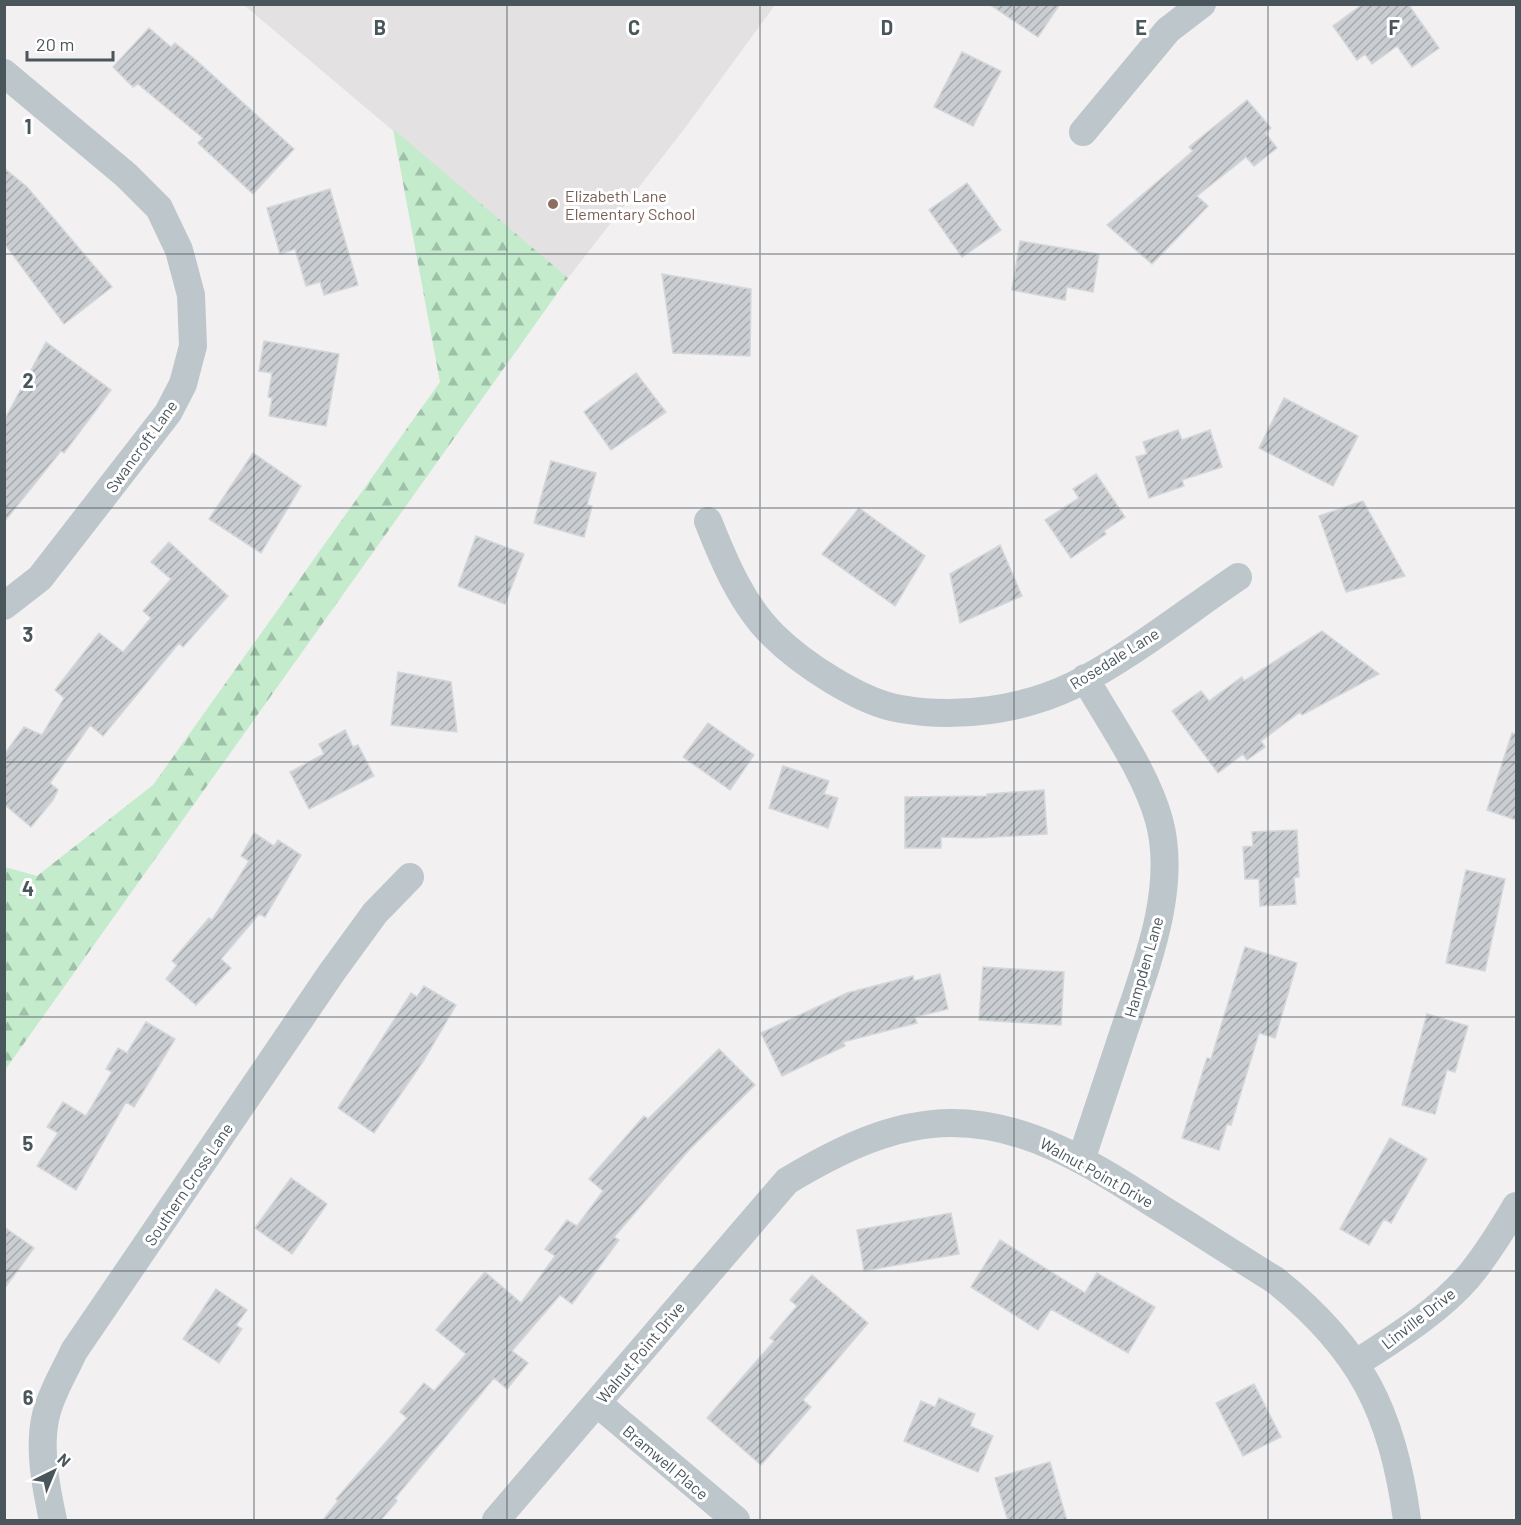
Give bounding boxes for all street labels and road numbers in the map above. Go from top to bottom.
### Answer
street label: Swancroft Lane [101,396,181,496]
street label: Rosedale Lane [1066,623,1162,693]
street label: Hampden Lane [1120,914,1166,1020]
street label: Southern Cross Lane [140,1119,236,1249]
street label: Walnut Point Drive [1037,1133,1157,1211]
street label: Linville Drive [1377,1283,1459,1353]
street label: Walnut Point Drive [592,1297,688,1407]
street label: Bramwell Place [619,1421,713,1503]

